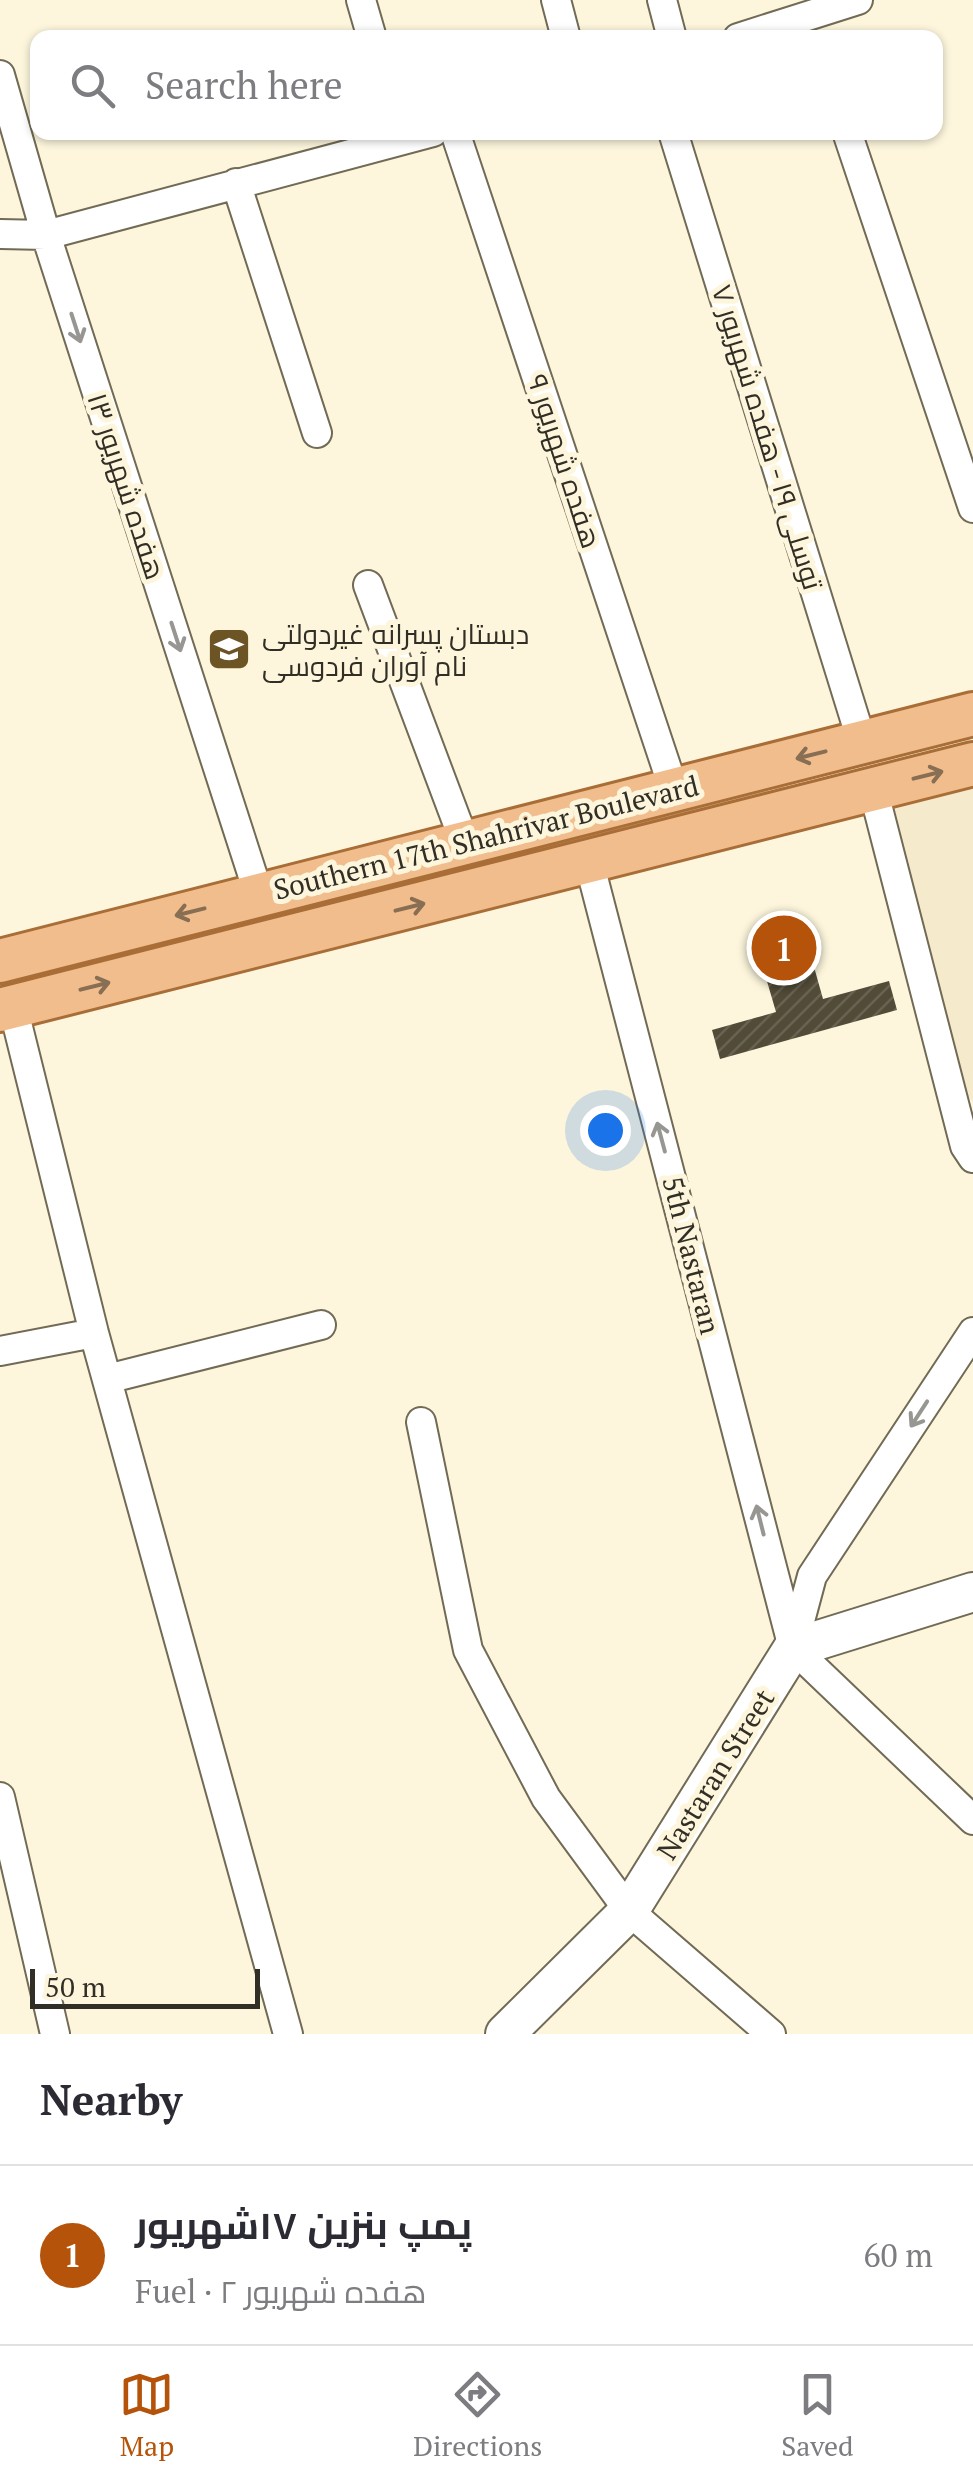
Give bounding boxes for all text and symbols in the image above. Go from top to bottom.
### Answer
search box [30,30,943,140]
icon: search [65,58,120,113]
text: Search here [145,60,343,110]
street label: توسلی ۱۹ - هفده شهریور ۷ [704,280,832,595]
one-way arrow [68,311,86,343]
street label: هفده شهریور ۹ [519,369,611,553]
street label: هفده شهریور ۱۳ [79,388,175,584]
place label: دبستان پسرانه غیردولتی نام آوران فردوسی [262,615,529,686]
one-way arrow [168,620,186,652]
school or university icon: دبستان پسرانه غیردولتی نام آوران فردوسی [206,626,252,672]
one-way arrow [796,747,827,766]
one-way arrow [912,765,943,784]
street label: Southern 17th Shahrivar Boulevard [270,766,702,908]
one-way arrow [393,897,425,915]
one-way arrow [175,904,206,923]
pin: 1 [752,910,816,986]
one-way arrow [79,976,110,995]
your location [580,1105,631,1156]
one-way arrow [651,1122,670,1153]
street label: 5th Nastaran [655,1172,730,1338]
one-way arrow [909,1399,930,1427]
one-way arrow [749,1505,768,1536]
street label: Nastaran Street [648,1681,782,1866]
scale bar [30,1964,260,2008]
text: 50 m [45,1968,106,2005]
text: Nearby [40,2071,182,2127]
text: پمپ بنزین ۱۷شهریور [135,2200,472,2250]
text: 1 [63,2234,82,2276]
text: 60 m [863,2234,933,2276]
text: Fuel · هفده شهریور ۲ [135,2270,427,2312]
tab: Map [119,2367,174,2464]
tab: Directions [413,2367,542,2464]
tab: Saved [781,2367,854,2464]

